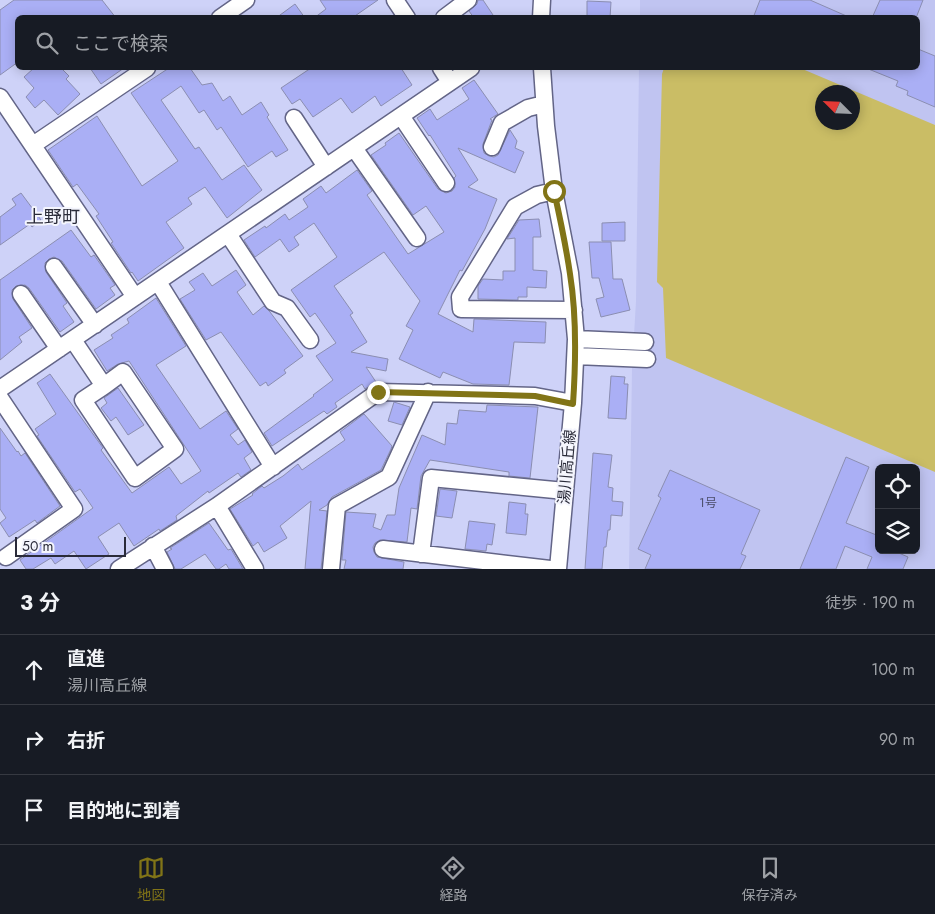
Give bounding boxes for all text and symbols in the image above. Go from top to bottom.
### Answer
search box [15,15,920,70]
icon: search [33,29,61,57]
text: ここで検索 [73,30,168,57]
north arrow [815,85,860,130]
route start [543,180,566,203]
district label: 上野町 [26,204,80,230]
route end [367,381,390,404]
street label: 湯川高丘線 [553,429,581,505]
map controls [875,464,920,554]
button: locate [875,464,920,509]
house number: 1号 [699,494,717,512]
button: layers [875,509,920,554]
scale bar [15,534,126,557]
text: 50 m [22,536,53,556]
text: 3 分 [20,588,60,618]
text: 徒歩 · 190 m [825,591,915,614]
text: 直進 [67,645,105,672]
icon: ahead [20,656,48,684]
text: 100 m [871,658,915,681]
text: 湯川高丘線 [67,674,147,697]
icon: right [20,726,48,754]
text: 右折 [67,727,105,754]
text: 90 m [879,728,915,751]
icon: arrive [20,796,48,824]
text: 目的地に到着 [67,797,181,824]
tab: 地図 [137,854,165,905]
tab: 経路 [439,854,467,905]
tab: 保存済み [742,854,798,905]

